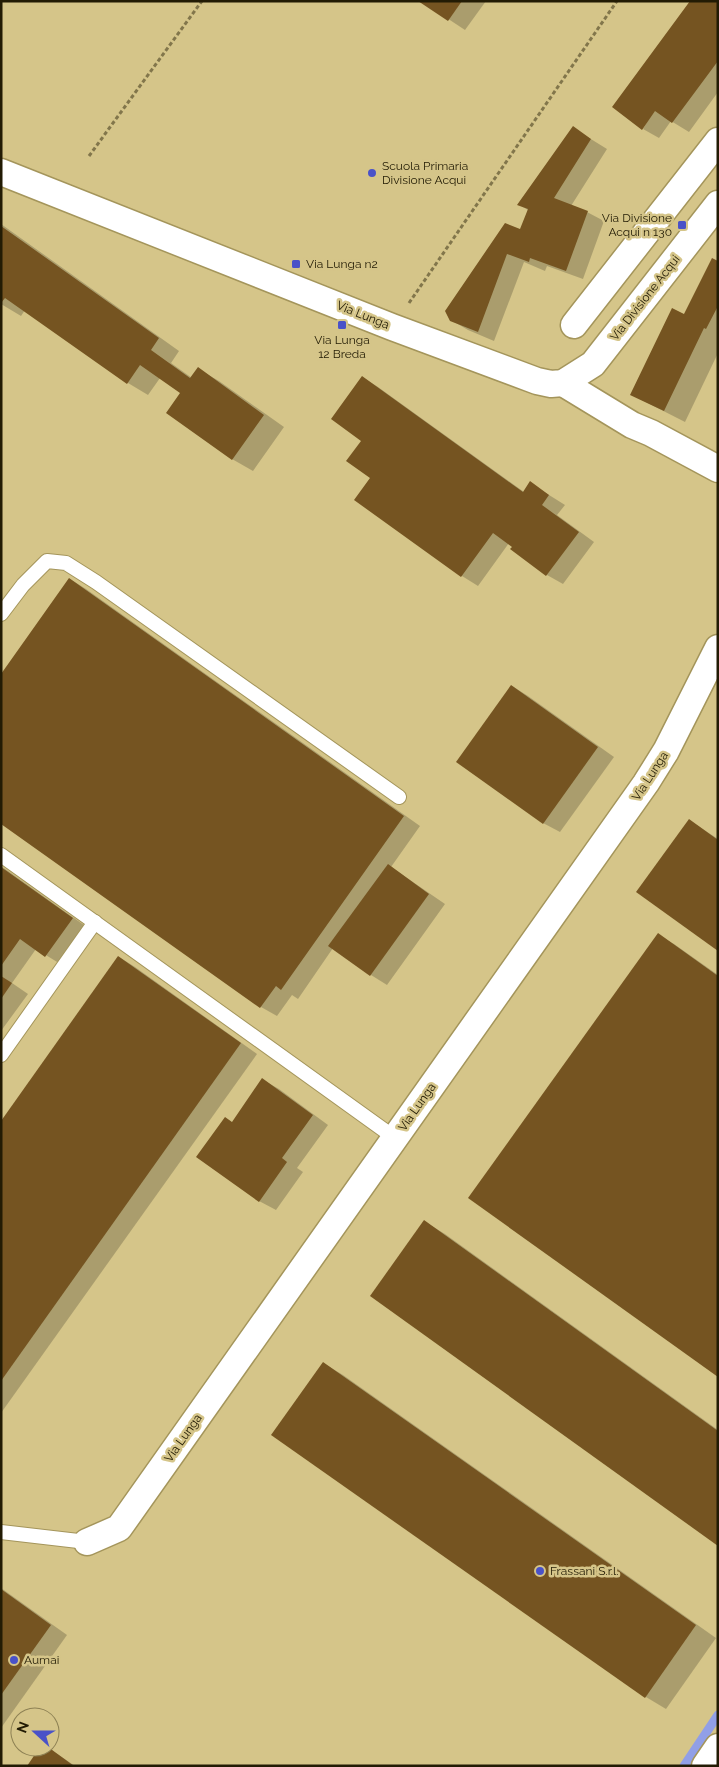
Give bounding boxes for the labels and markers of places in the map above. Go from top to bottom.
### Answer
place label: Scuola Primaria Divisione Acqui [382,159,468,187]
marker: Scuola Primaria Divisione Acqui [366,167,378,179]
place label: Via Divisione Acqui n 130 [602,211,672,239]
marker: Via Divisione Acqui n 130 [676,219,688,231]
place label: Via Lunga n2 [306,257,378,271]
marker: Via Lunga n2 [290,258,302,270]
marker: Via Lunga 12 Breda [336,319,348,331]
place label: Via Lunga 12 Breda [314,333,370,361]
place label: Frassani S.r.l. [550,1564,619,1578]
marker: Frassani S.r.l. [534,1565,546,1577]
place label: Aumai [24,1653,59,1667]
marker: Aumai [8,1654,20,1666]

